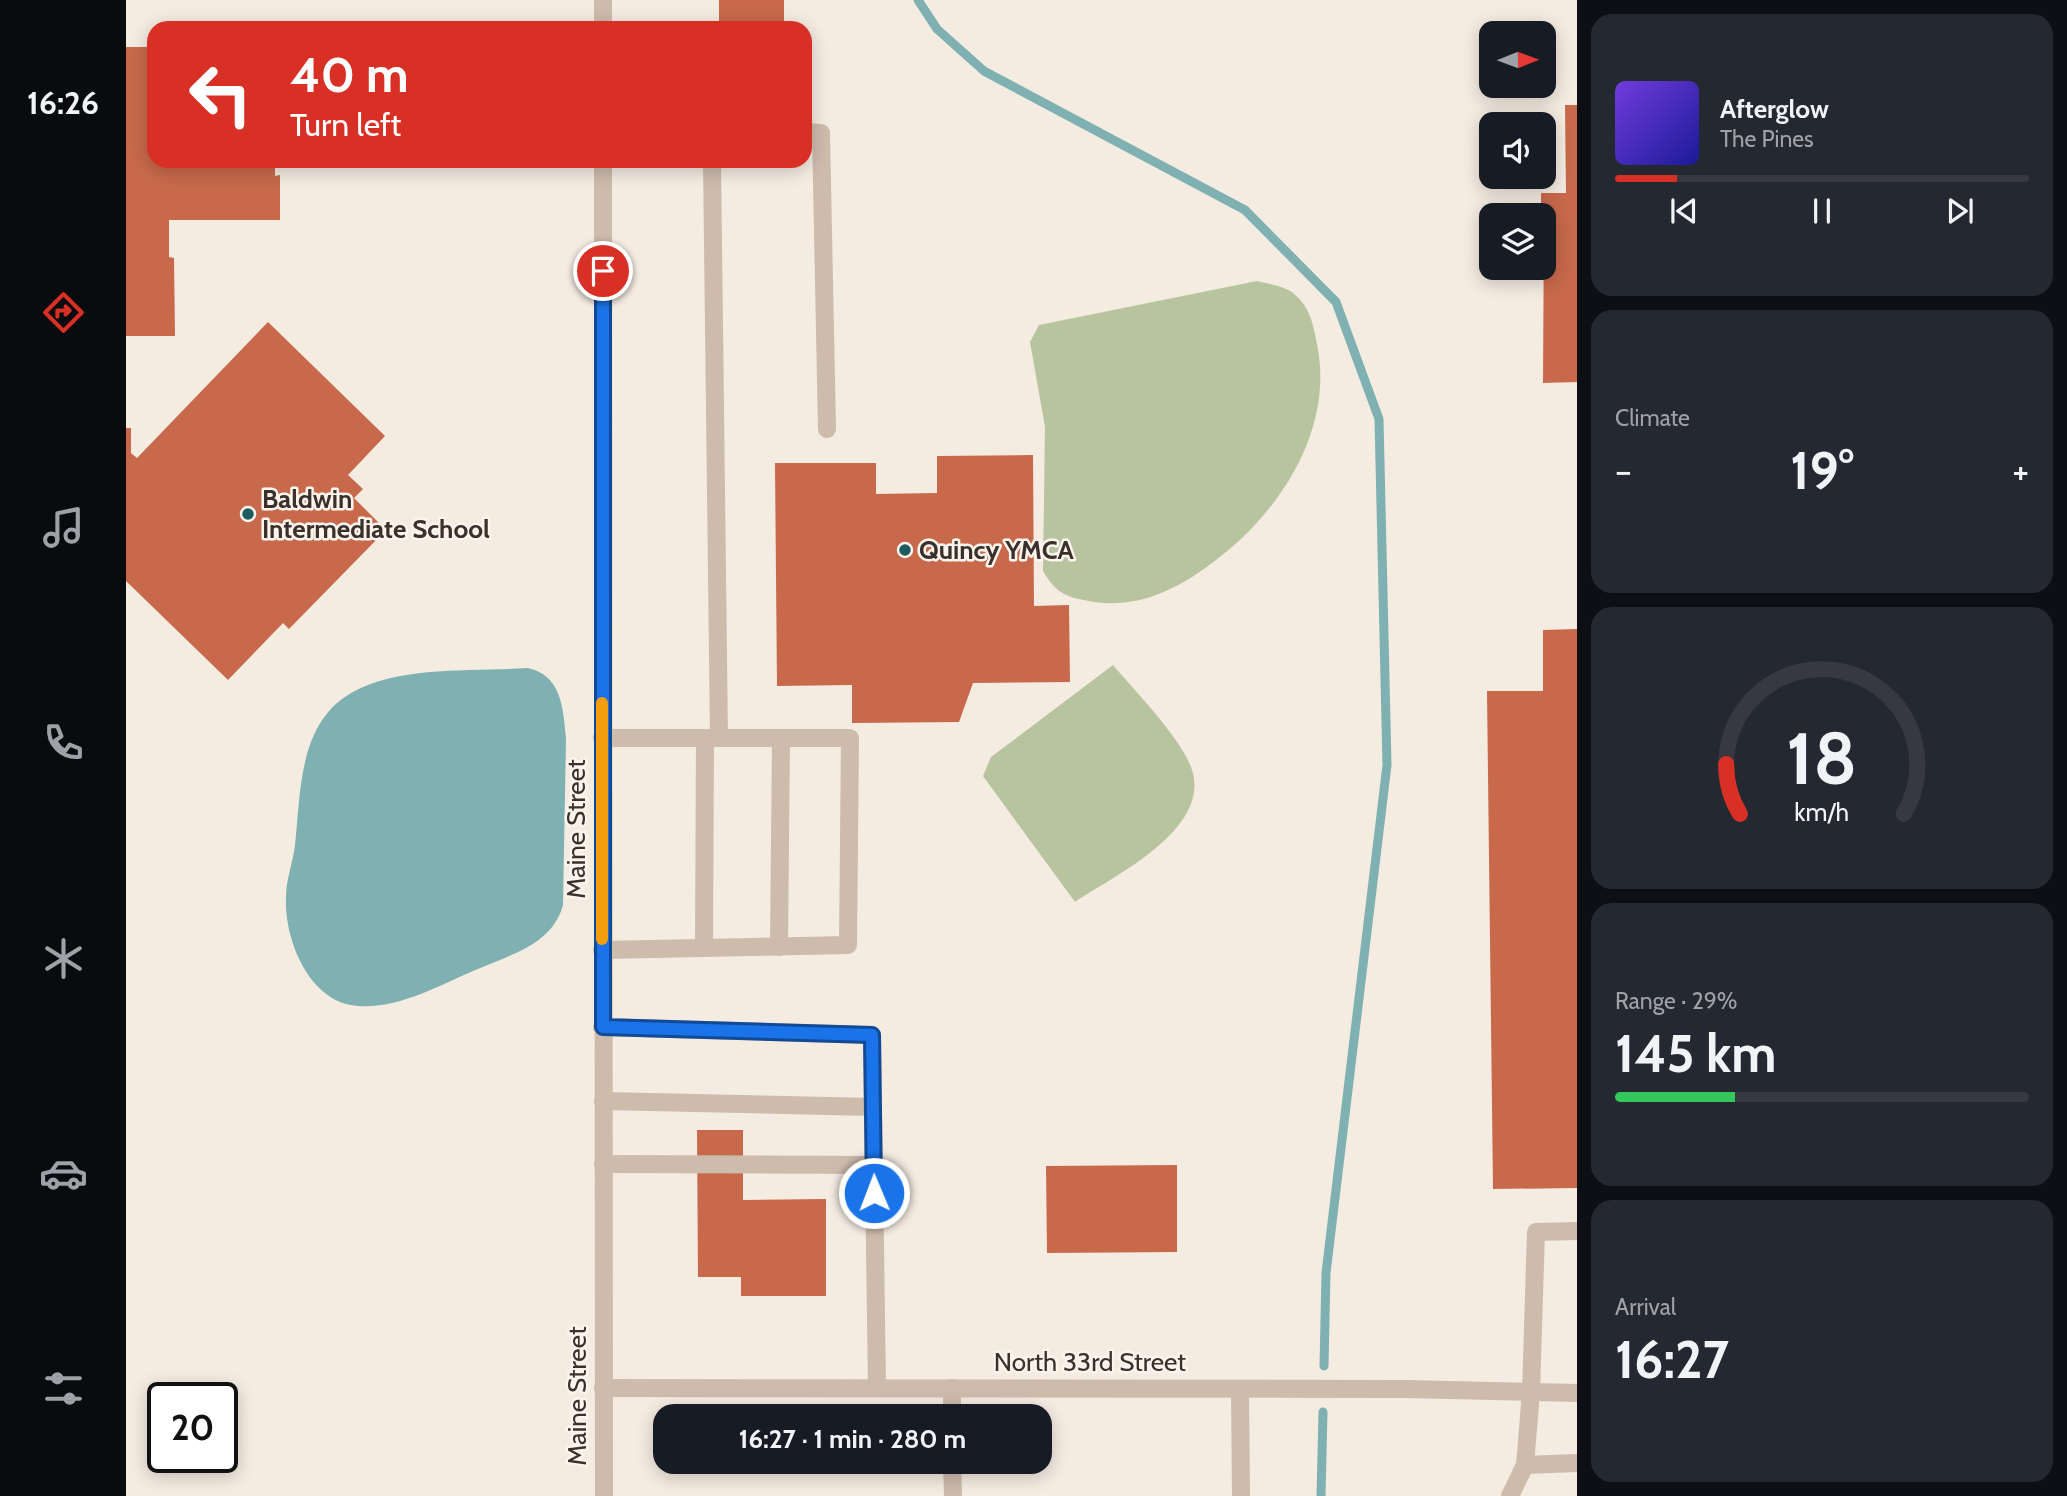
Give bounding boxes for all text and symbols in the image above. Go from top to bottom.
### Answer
north arrow [1479,21,1556,98]
map controls [1479,21,1556,280]
text: 40 m [290,45,409,104]
icon: left [175,49,266,140]
text: 16:26 [27,83,99,122]
text: Afterglow [1720,93,1829,125]
text: Turn left [290,105,401,144]
button: sound [1479,112,1556,189]
text: The Pines [1720,125,1814,153]
icon: previous [1665,192,1703,230]
icon: pause [1803,192,1841,230]
icon: next [1941,192,1979,230]
button: layers [1479,203,1556,280]
pin [573,241,633,301]
icon: arrive [584,252,622,290]
icon: directions [39,288,88,337]
text: Climate [1615,404,1690,432]
text: 19° [1790,439,1854,502]
text: − [1615,447,1632,494]
text: + [2012,447,2029,494]
place label: Baldwin Intermediate School [262,483,490,545]
icon: music [39,503,88,552]
marker: Baldwin Intermediate School [240,506,256,522]
place label: Quincy YMCA [919,534,1075,566]
marker: Quincy YMCA [897,542,913,558]
text: 18 [1787,714,1857,802]
icon: phone [39,718,88,767]
street label: Maine Street [560,759,592,899]
text: km/h [1795,797,1849,827]
icon: climate [39,934,88,983]
text: Range · 29% [1615,987,1738,1015]
text: 145 km [1615,1022,1777,1085]
icon: car [39,1149,88,1198]
position arrow [837,1156,911,1230]
text: Arrival [1615,1293,1676,1321]
street label: Maine Street [561,1326,593,1466]
text: 16:27 [1615,1328,1729,1391]
street label: North 33rd Street [994,1346,1186,1378]
icon: filters [39,1364,88,1413]
speed limit sign: 20 [147,1382,238,1473]
text: 16:27 · 1 min · 280 m [739,1423,966,1455]

